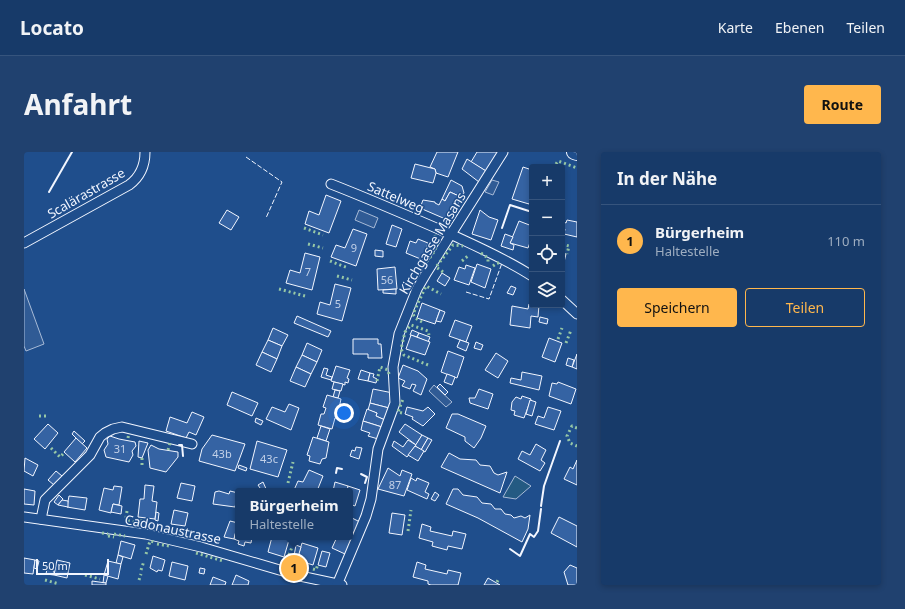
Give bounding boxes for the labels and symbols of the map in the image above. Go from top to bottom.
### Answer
street label: Scalärastrasse [44,163,128,223]
street label: Sattelweg [365,177,427,217]
street label: Kirchgasse Masans [394,189,470,297]
house number: 9 [351,240,357,255]
house number: 7 [305,264,311,279]
house number: 56 [381,272,393,287]
house number: 5 [335,296,341,311]
your location [334,403,354,423]
house number: 31 [114,441,126,456]
house number: 43b [212,446,232,461]
house number: 43c [260,451,278,466]
house number: 87 [389,477,401,492]
street label: Cadonaustrasse [123,510,223,548]
pin: 1 [281,553,307,583]
scale bar [36,557,109,576]

